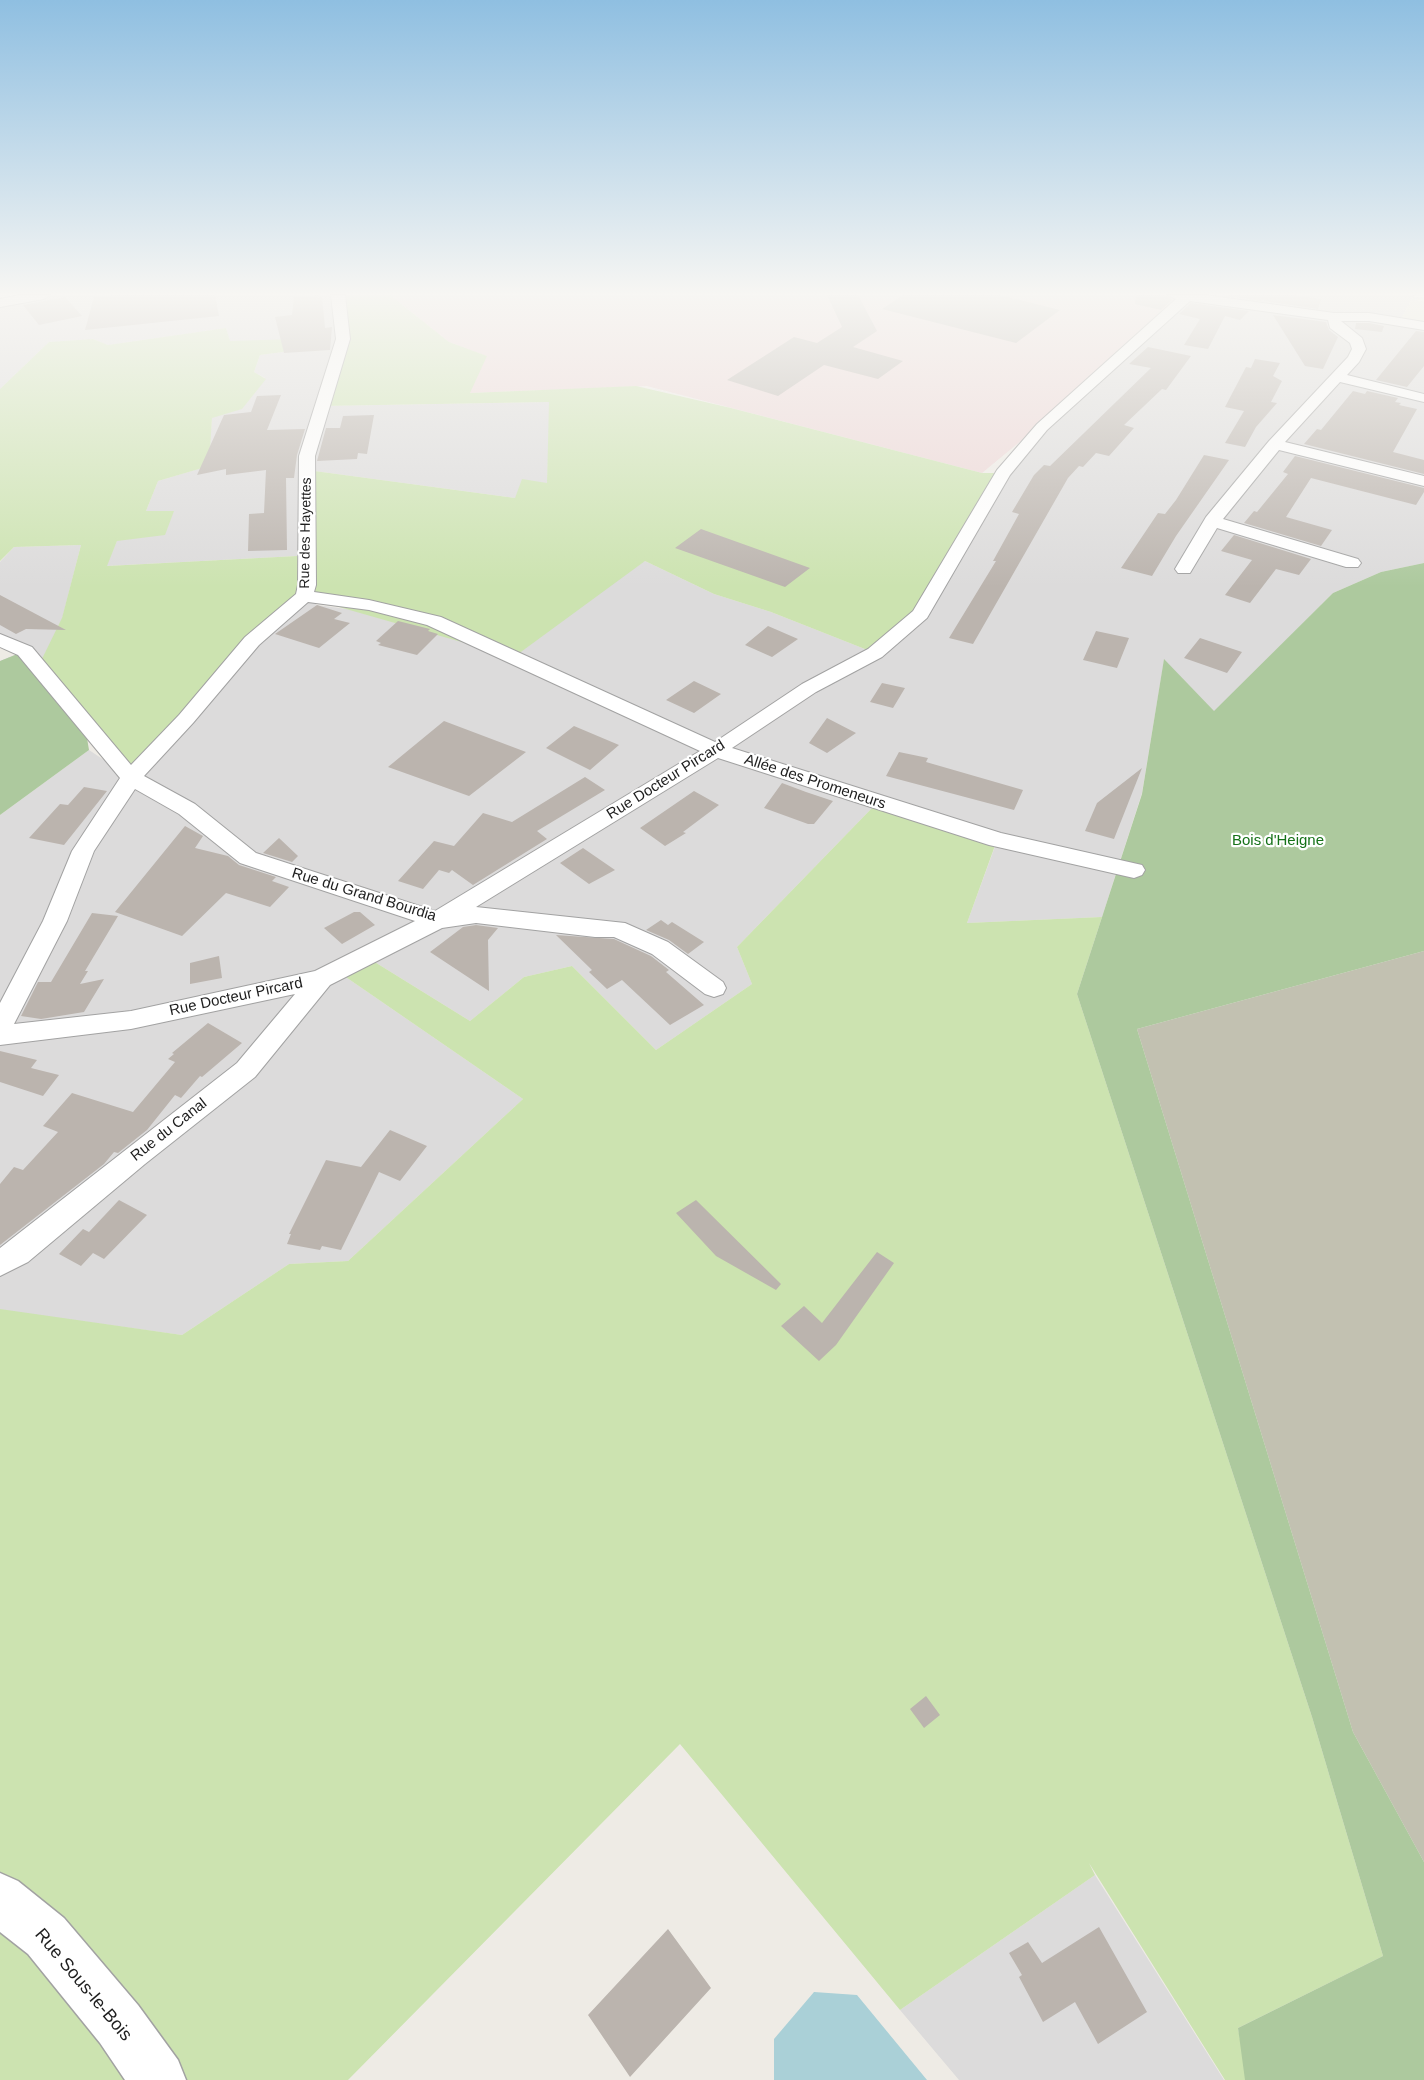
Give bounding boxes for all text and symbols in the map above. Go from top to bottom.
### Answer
street label: Rue des Hayettes [297,477,315,589]
street label: Rue Docteur Pircard [604,736,728,824]
street label: Allée des Promeneurs [742,751,888,813]
park label: Bois d'Heigne [1232,832,1324,850]
street label: Rue du Grand Bourdia [290,864,438,926]
street label: Rue Docteur Pircard [168,974,304,1020]
street label: Rue du Canal [127,1095,211,1165]
street label: Rue Sous-le-Bois [30,1924,136,2046]

